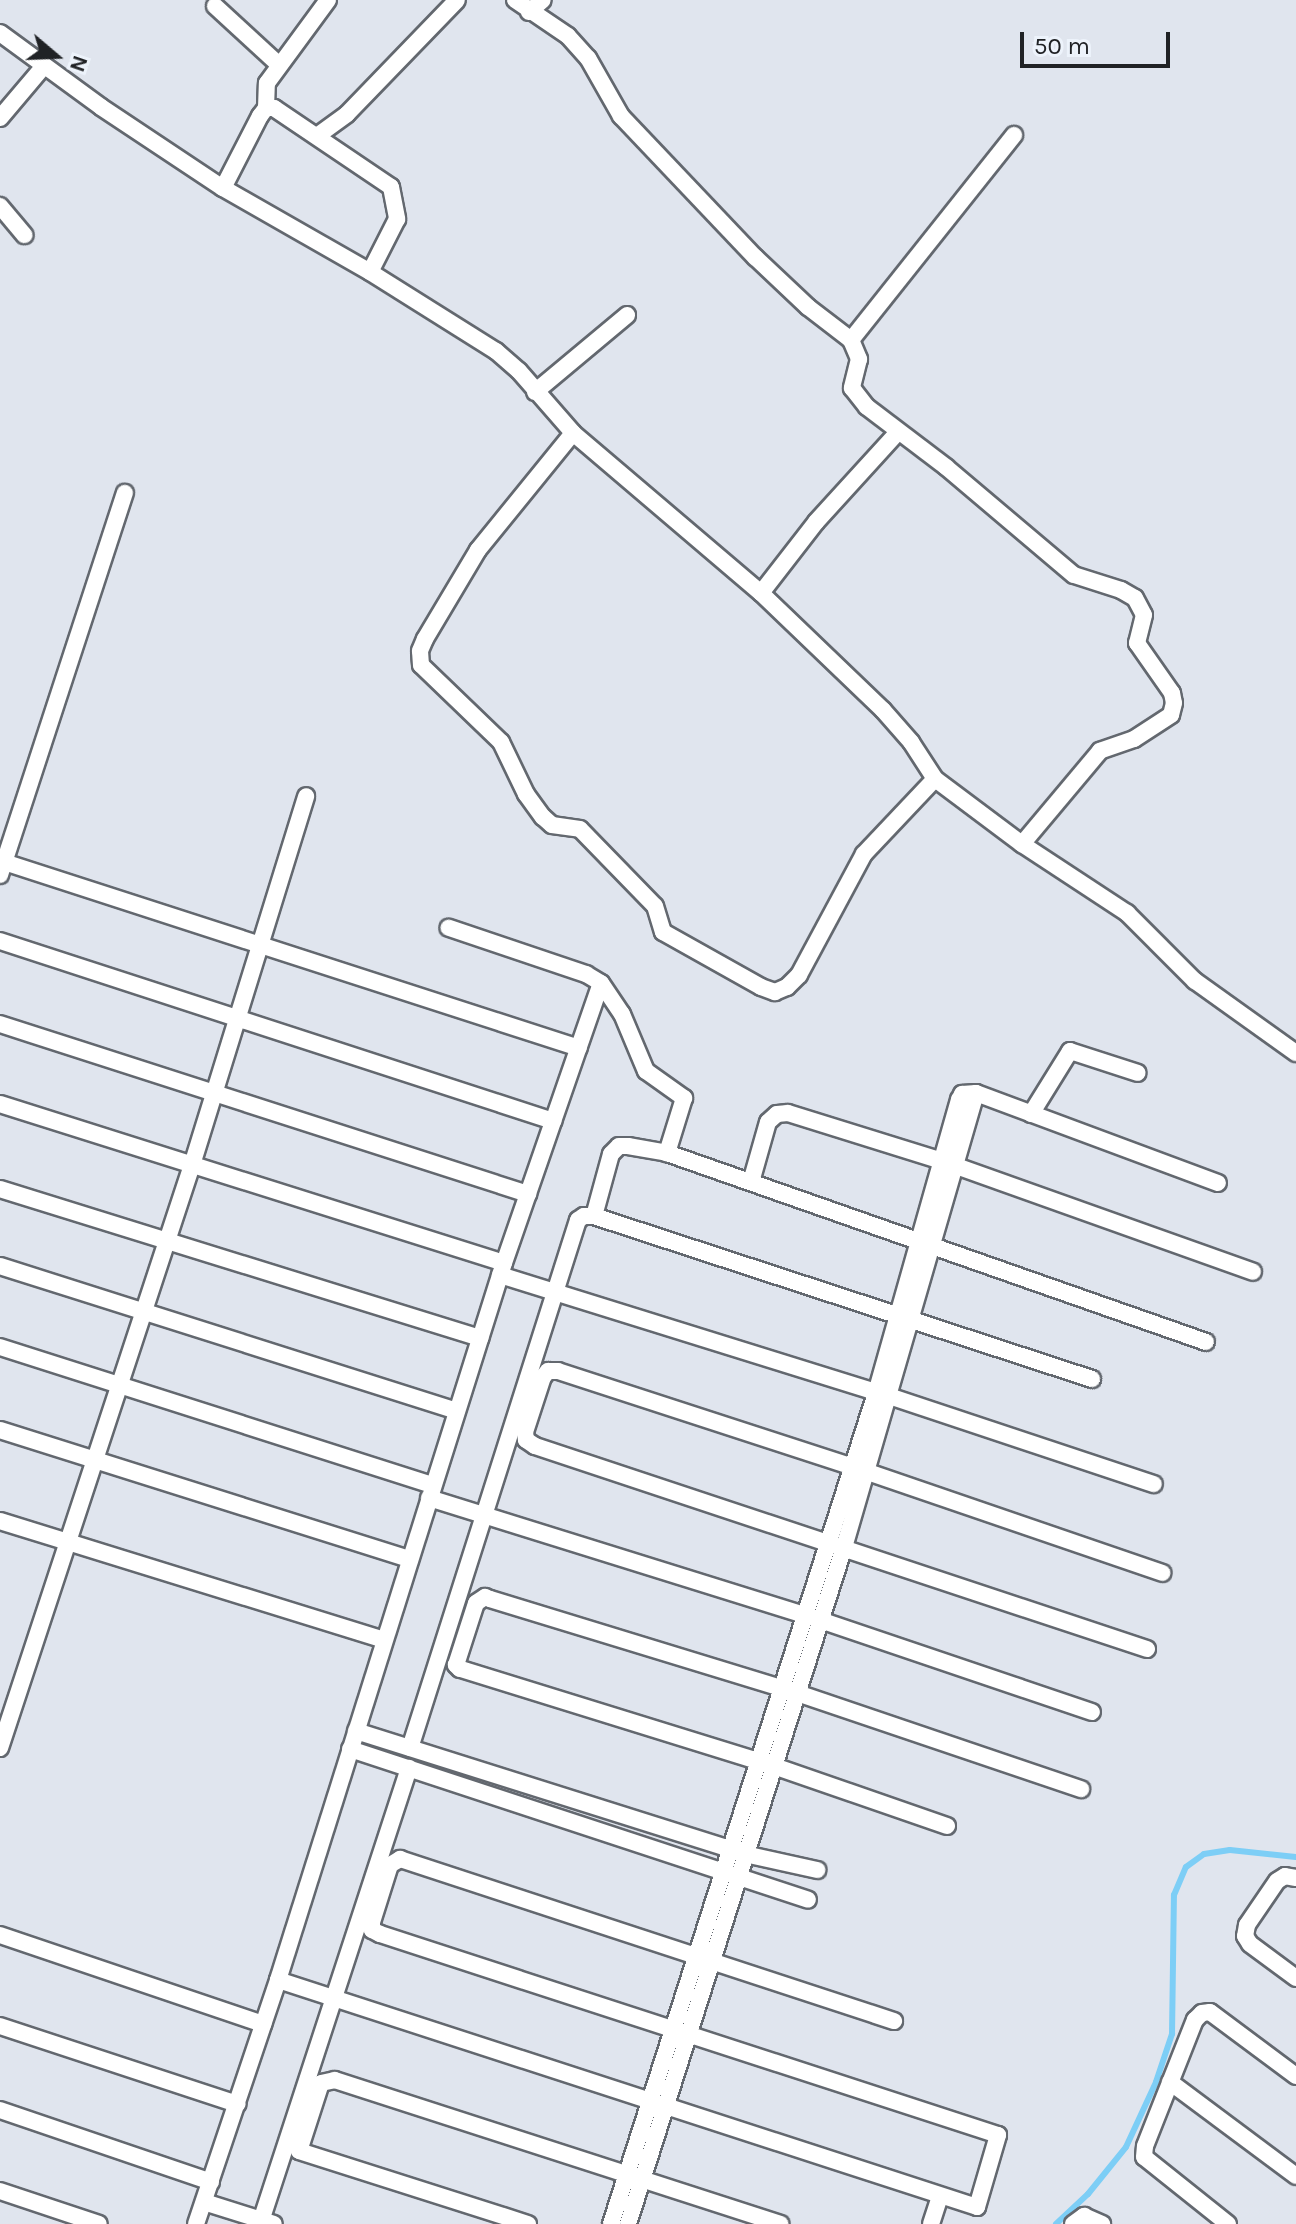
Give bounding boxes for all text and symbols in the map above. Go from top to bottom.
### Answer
north arrow [16,16,96,96]
scale bar [1024,16,1174,66]
text: 50 m [1034,32,1090,60]
text: N [64,52,94,76]

